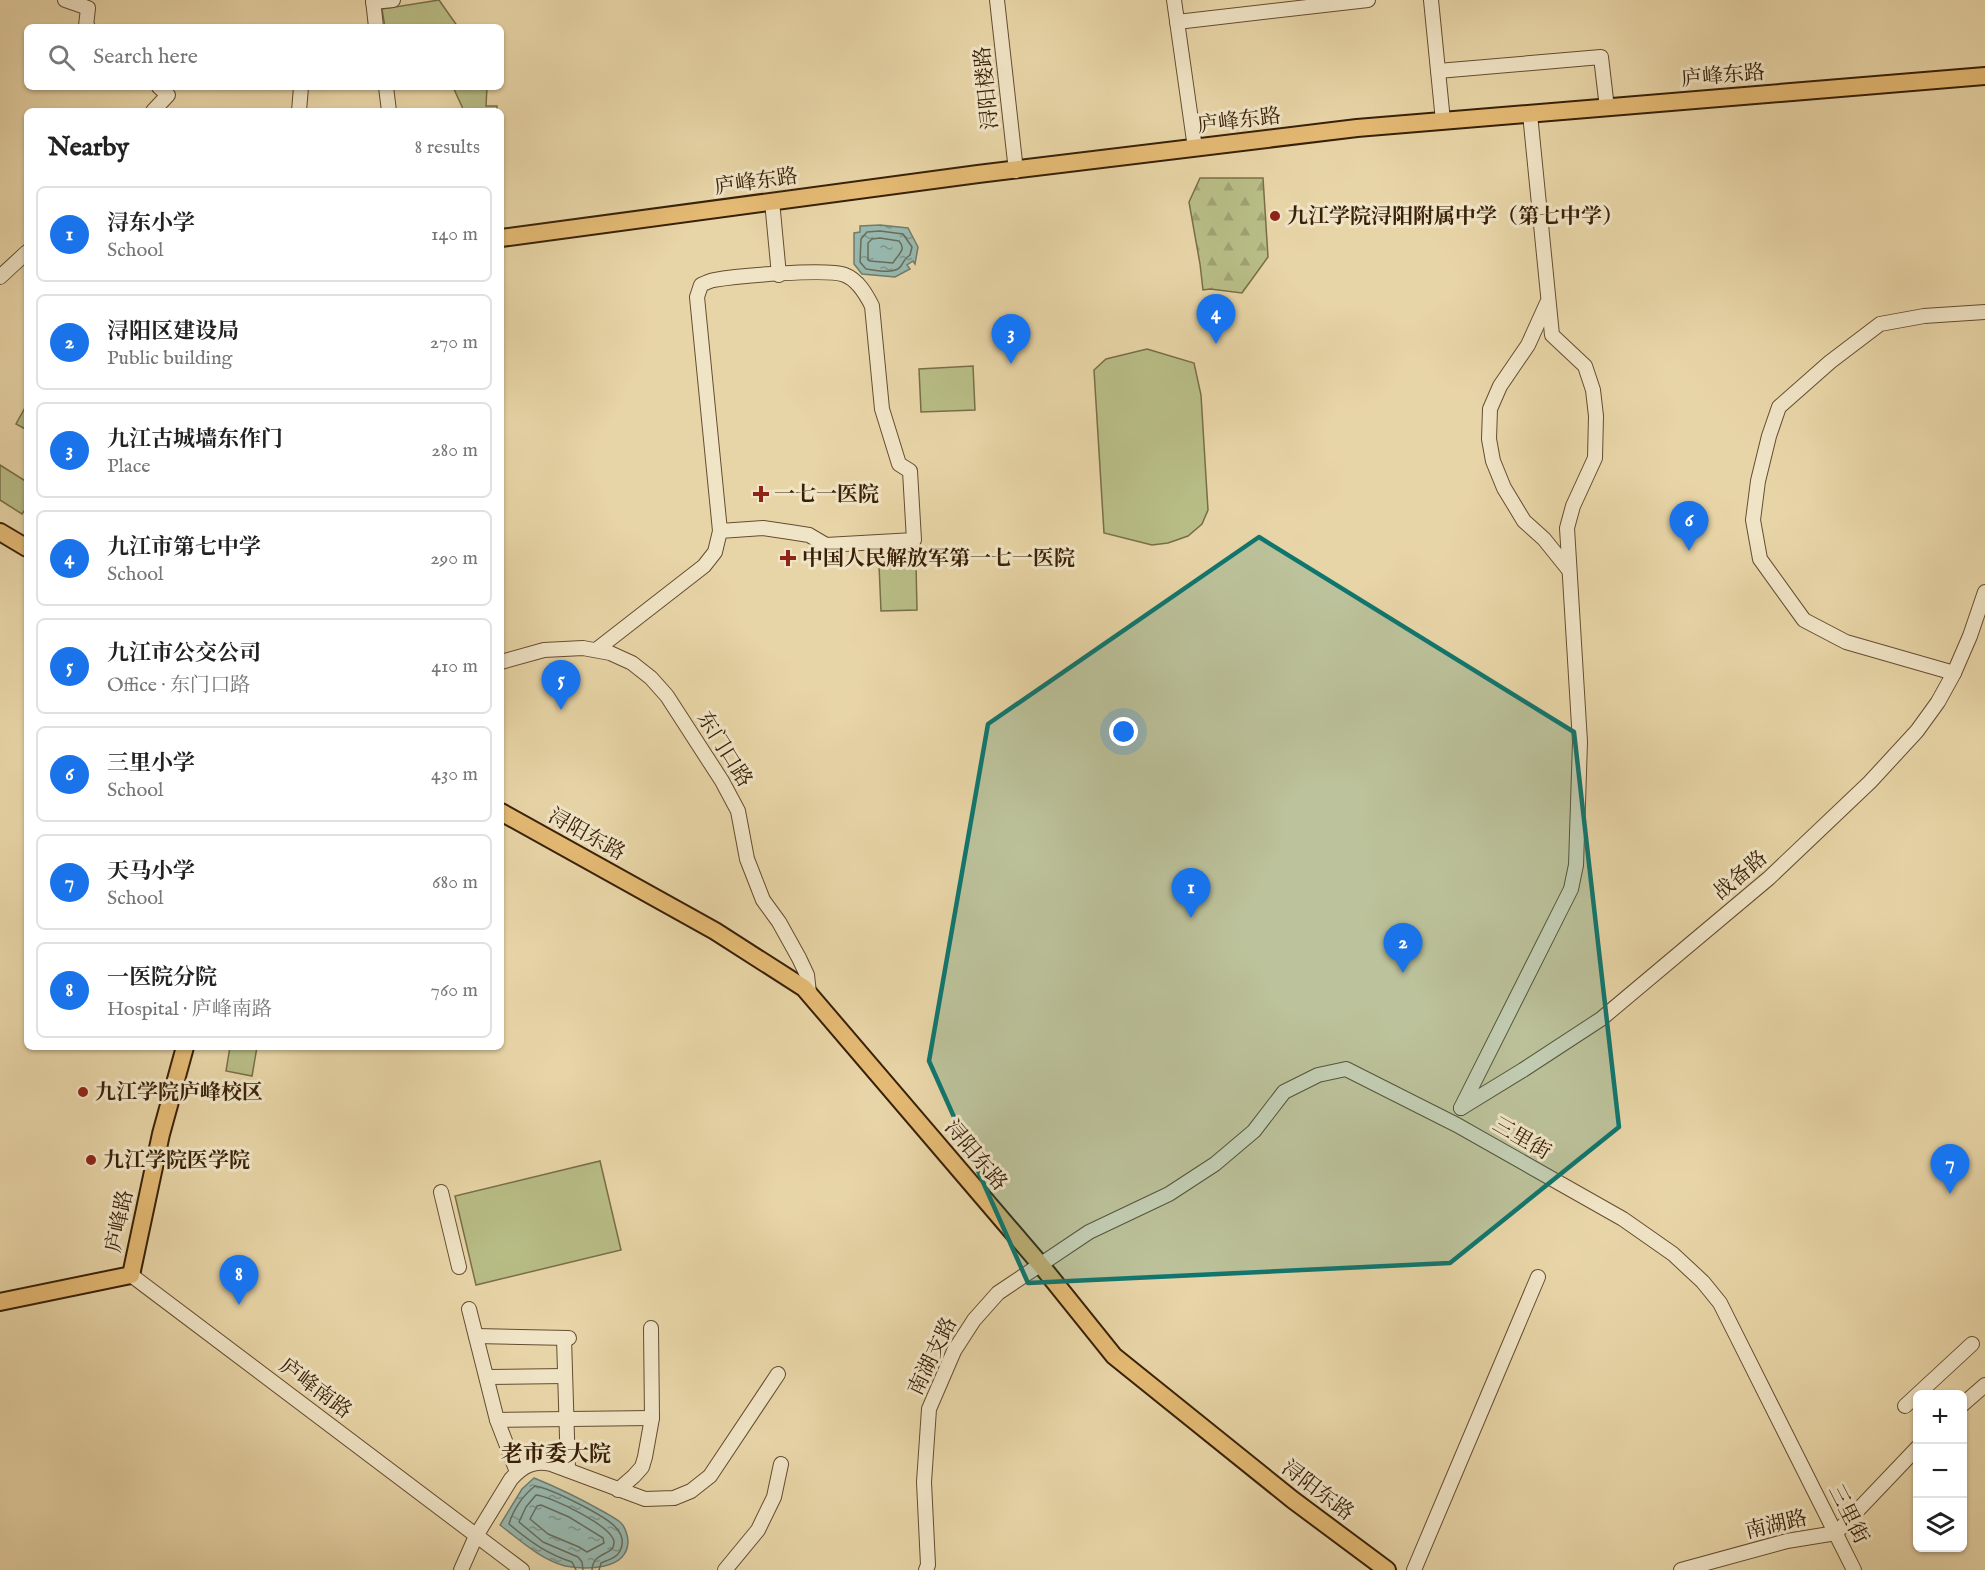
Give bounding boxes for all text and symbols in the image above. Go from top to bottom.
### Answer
search box [24,24,504,90]
icon: search [45,41,78,74]
text: Search here [93,43,198,71]
street label: 浔阳楼路 [970,45,1005,131]
street label: 庐峰东路 [1680,59,1766,94]
street label: 庐峰东路 [1196,103,1283,140]
text: Nearby [48,131,129,164]
text: 8 results [414,135,480,160]
street label: 庐峰东路 [713,163,800,202]
place label: 九江学院浔阳附属中学（第七中学） [1287,204,1623,231]
marker: 九江学院浔阳附属中学（第七中学） [1268,209,1282,223]
text: 浔东小学 [107,210,195,238]
text: 1 [66,222,73,247]
text: 140 m [431,222,478,247]
text: School [107,238,163,263]
pin: 4 [1196,294,1236,344]
pin: 3 [992,314,1030,364]
text: 浔阳区建设局 [107,318,239,346]
text: 2 [65,330,74,355]
text: 270 m [430,330,478,355]
text: Public building [107,346,232,371]
text: 九江古城墙东作门 [107,426,283,454]
text: 3 [66,438,73,463]
text: 280 m [431,438,478,463]
text: Place [107,454,150,479]
place label: 一七一医院 [774,482,879,509]
marker: 一七一医院 [752,485,770,503]
pin: 6 [1670,502,1708,551]
text: 九江市第七中学 [107,534,261,562]
text: 4 [65,546,74,571]
text: 290 m [430,546,478,571]
place label: 中国人民解放军第一七一医院 [802,546,1075,573]
marker: 中国人民解放军第一七一医院 [779,549,797,567]
text: School [107,562,163,587]
text: 九江市公交公司 [107,640,261,668]
text: 5 [66,654,73,679]
text: 410 m [431,654,478,679]
pin: 5 [542,660,580,710]
text: Office · 东门口路 [107,673,250,698]
street label: 东门口路 [690,707,757,793]
your location [1109,717,1138,746]
text: 三里小学 [107,750,195,778]
text: 6 [65,762,74,787]
text: 430 m [431,762,478,787]
text: School [107,778,163,803]
street label: 浔阳东路 [543,803,630,867]
street label: 战备路 [1708,845,1774,907]
text: 天马小学 [107,858,195,886]
pin: 1 [1172,868,1210,918]
text: 7 [65,870,74,895]
text: 680 m [432,870,478,895]
text: School [107,886,163,911]
pin: 2 [1384,924,1422,973]
text: 一医院分院 [107,964,217,992]
text: 8 [66,978,73,1003]
text: 760 m [431,978,478,1003]
text: Hospital · 庐峰南路 [107,997,272,1022]
place label: 九江学院庐峰校区 [95,1080,263,1107]
marker: 九江学院庐峰校区 [76,1085,90,1099]
street label: 三里街 [1487,1112,1555,1167]
street label: 浔阳东路 [938,1115,1012,1197]
pin: 7 [1930,1144,1970,1194]
place label: 九江学院医学院 [103,1148,250,1175]
marker: 九江学院医学院 [84,1153,98,1167]
street label: 庐峰路 [101,1188,140,1255]
pin: 8 [220,1256,258,1305]
street label: 南湖支路 [903,1313,964,1400]
street label: 庐峰南路 [273,1353,357,1425]
map controls [1913,1390,1967,1552]
button: + [1913,1390,1967,1444]
district label: 老市委大院 [501,1441,611,1469]
button: − [1913,1444,1967,1498]
street label: 浔阳东路 [1275,1455,1359,1527]
street label: 三里街 [1821,1480,1874,1549]
button: layers [1913,1498,1967,1552]
street label: 南湖路 [1743,1505,1810,1546]

